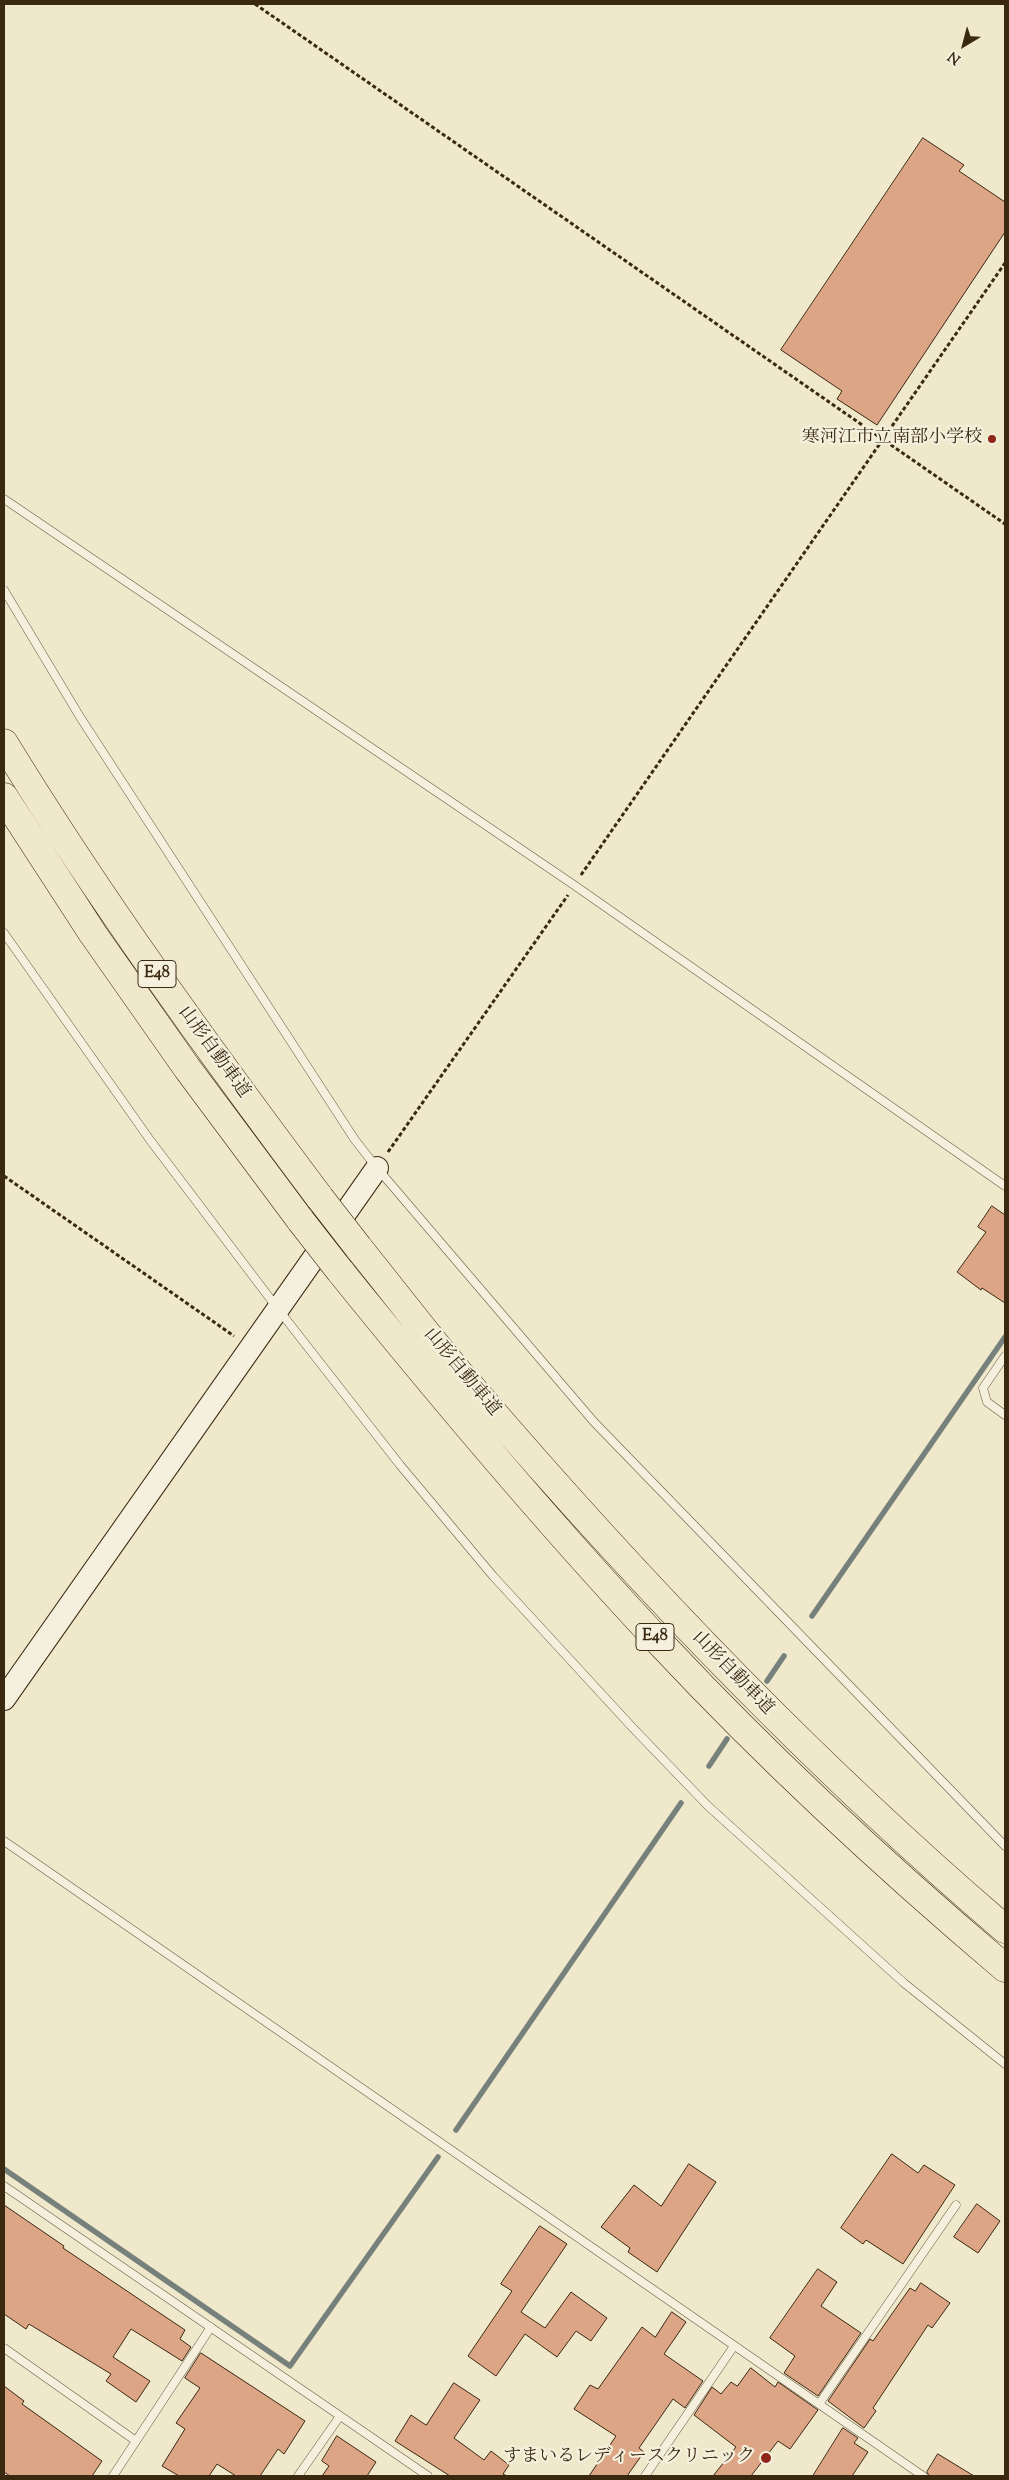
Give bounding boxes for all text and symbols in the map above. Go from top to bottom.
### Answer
north arrow [939,20,989,70]
text: N [944,46,965,68]
place label: 寒河江市立南部小学校 [802,428,982,450]
marker: 寒河江市立南部小学校 [986,433,998,445]
road number: E48 [138,961,176,988]
street label: 山形自動車道 [173,1003,253,1103]
street label: 山形自動車道 [418,1325,504,1421]
road number: E48 [636,1624,674,1650]
street label: 山形自動車道 [687,1628,777,1720]
place label: すまいるレディースクリニック [503,2447,755,2469]
marker: すまいるレディースクリニック [759,2451,773,2465]

